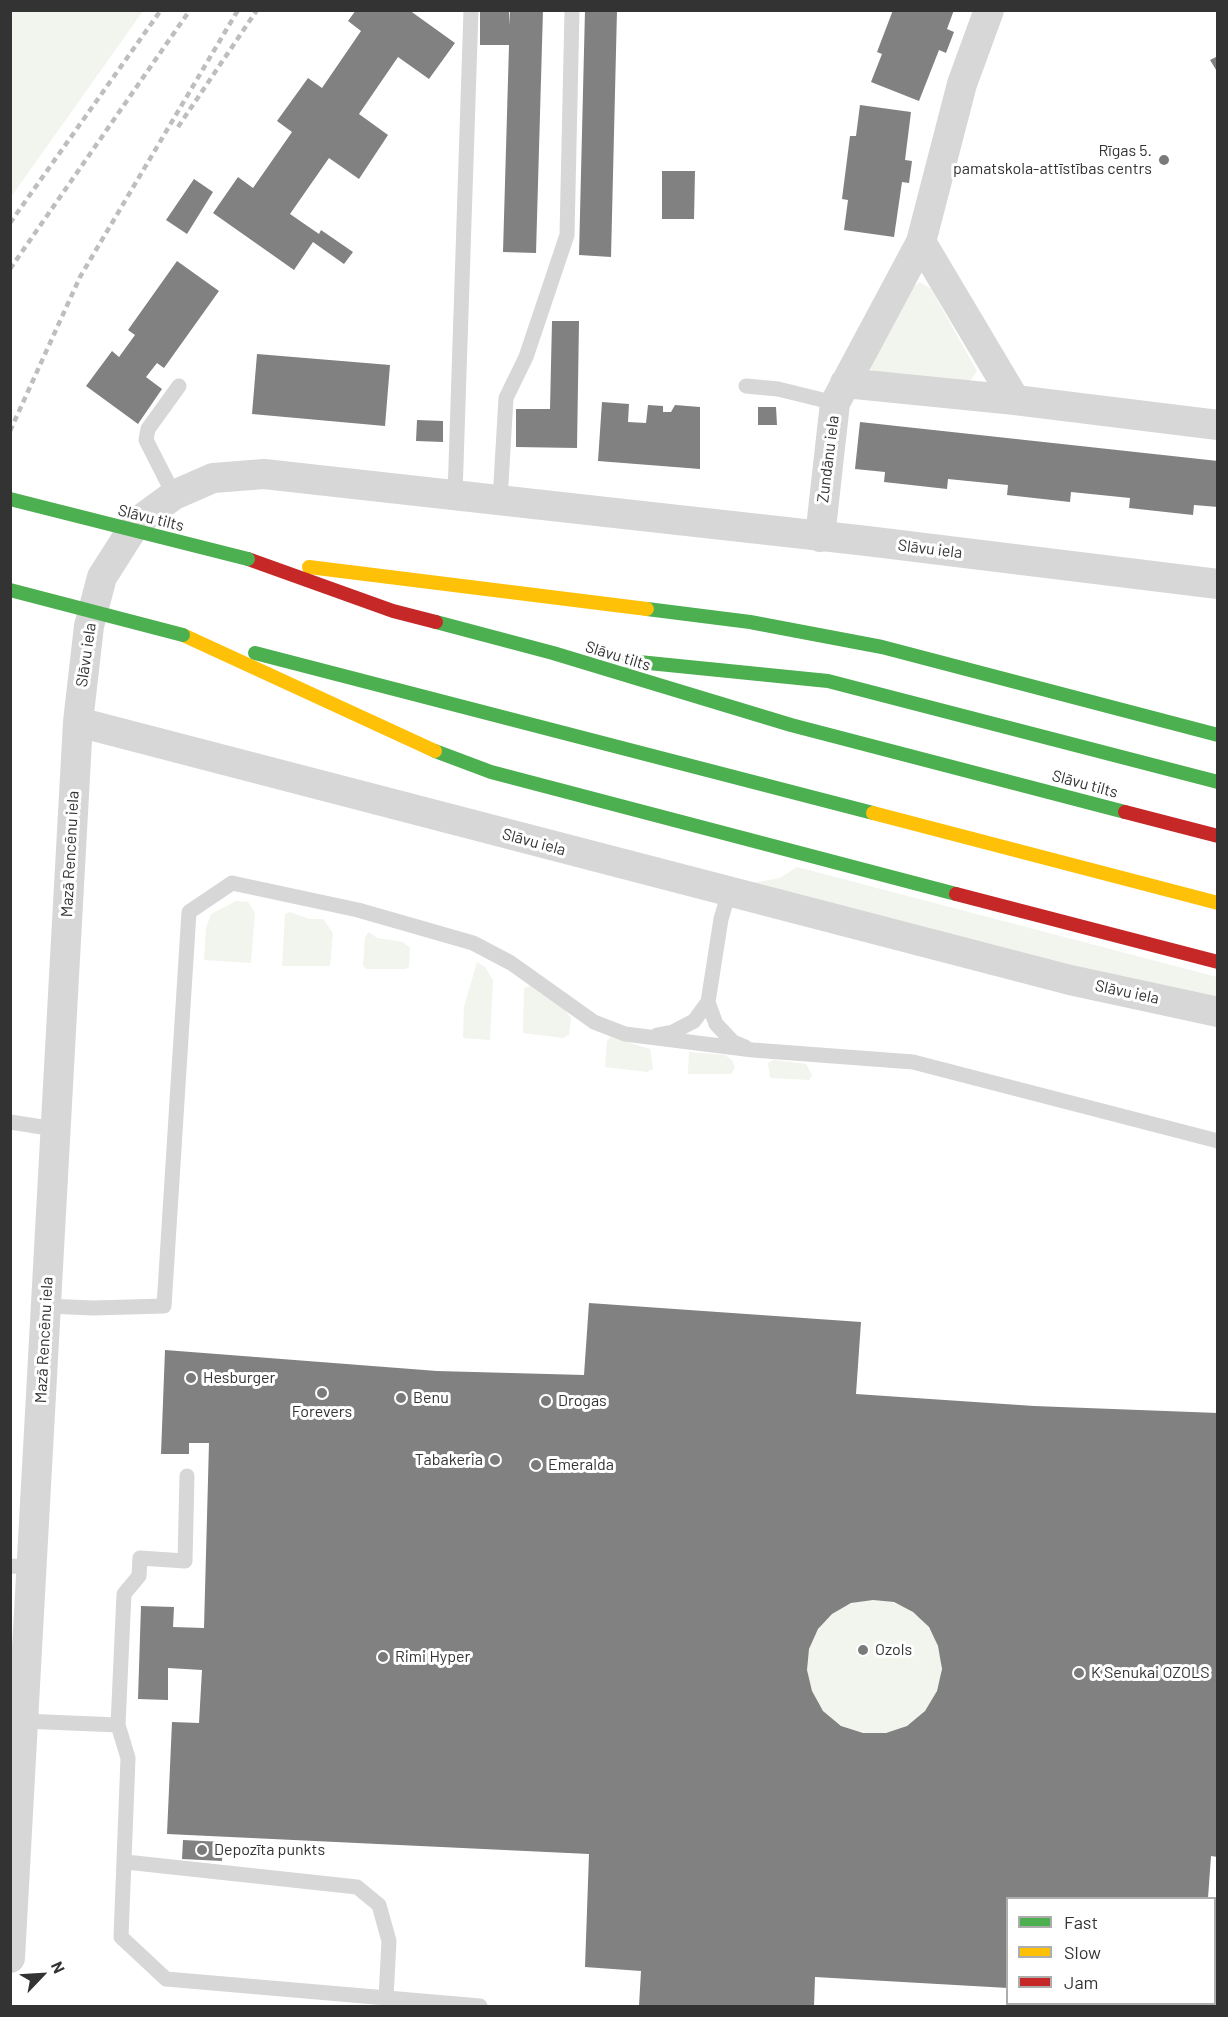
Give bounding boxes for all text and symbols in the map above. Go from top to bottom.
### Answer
place label: Rīgas 5. pamatskola-attīstības centrs [953,141,1152,179]
marker: Rīgas 5. pamatskola-attīstības centrs [1157,153,1171,167]
street label: Zundānu iela [813,414,843,504]
street label: Slāvu tilts [116,501,186,535]
street label: Slāvu iela [897,536,963,562]
street label: Slāvu iela [72,622,100,688]
street label: Slāvu tilts [583,637,653,675]
street label: Slāvu tilts [1050,766,1120,802]
street label: Mazā Rencēnu iela [57,790,83,918]
street label: Slāvu iela [500,824,568,860]
street label: Slāvu iela [1093,976,1161,1008]
street label: Mazā Rencēnu iela [31,1276,57,1404]
place label: Hesburger [203,1368,275,1388]
marker: Hesburger [184,1371,198,1385]
marker: Forevers [315,1386,329,1400]
place label: Benu [413,1388,449,1408]
marker: Benu [394,1391,408,1405]
place label: Drogas [558,1391,607,1411]
marker: Drogas [539,1394,553,1408]
place label: Forevers [292,1402,352,1422]
place label: Tabakeria [415,1450,483,1470]
marker: Tabakeria [488,1453,502,1467]
place label: Emeralda [548,1455,614,1475]
marker: Emeralda [529,1458,543,1472]
place label: Ozols [875,1640,912,1660]
marker: Ozols [856,1643,870,1657]
place label: Rimi Hyper [395,1647,470,1667]
marker: Rimi Hyper [376,1650,390,1664]
place label: K Senukai OZOLS [1091,1663,1209,1683]
marker: K Senukai OZOLS [1072,1666,1086,1680]
place label: Depozīta punkts [214,1840,325,1860]
marker: Depozīta punkts [195,1843,209,1857]
legend [1006,1897,1216,2005]
text: Fast [1064,1911,1098,1933]
text: Slow [1064,1941,1101,1963]
north arrow [12,1945,72,2005]
text: N [48,1958,70,1976]
text: Jam [1064,1971,1098,1993]

